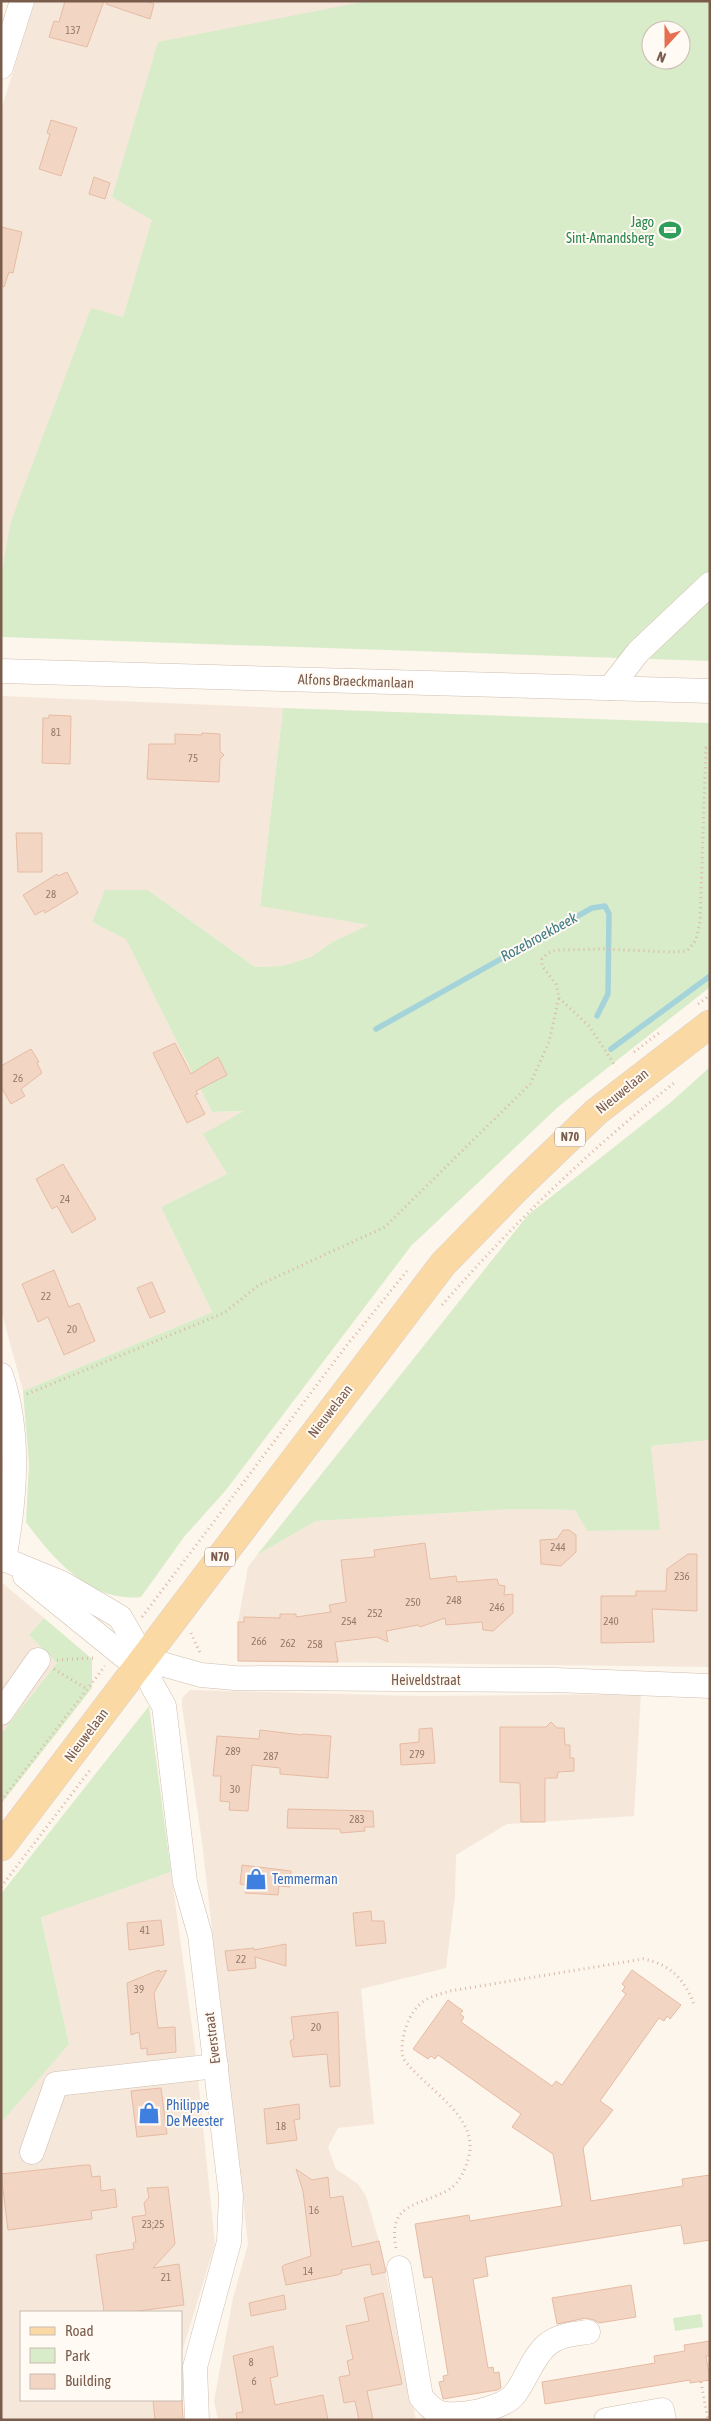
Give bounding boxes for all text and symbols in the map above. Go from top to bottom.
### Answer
north arrow [641,20,691,70]
house number: 137 [65,24,81,36]
text: N [655,48,668,66]
place label: Jago Sint-Amandsberg [566,214,654,246]
sports icon: Jago Sint-Amandsberg [657,217,683,243]
street label: Alfons Braeckmanlaan [298,671,414,691]
house number: 81 [51,726,61,738]
house number: 75 [188,752,198,764]
house number: 28 [46,888,56,900]
water label: Rozebroekbeek [497,908,580,965]
street label: Nieuwelaan [593,1065,651,1117]
house number: 26 [13,1072,23,1084]
road number: N70 [555,1128,585,1146]
house number: 24 [60,1193,70,1205]
house number: 22 [41,1290,51,1302]
house number: 20 [67,1323,77,1335]
street label: Nieuwelaan [304,1381,356,1441]
house number: 244 [550,1541,566,1553]
road number: N70 [205,1548,235,1566]
house number: 236 [674,1570,690,1582]
house number: 248 [446,1594,462,1606]
house number: 250 [405,1596,421,1608]
house number: 246 [489,1601,505,1613]
house number: 252 [367,1607,383,1619]
house number: 254 [341,1615,357,1627]
house number: 240 [603,1615,619,1627]
house number: 266 [251,1635,267,1647]
house number: 262 [280,1637,296,1649]
house number: 258 [307,1638,323,1650]
street label: Heiveldstraat [391,1672,461,1688]
street label: Nieuwelaan [61,1705,111,1765]
house number: 289 [225,1745,241,1757]
house number: 279 [409,1748,425,1760]
house number: 287 [263,1750,279,1762]
house number: 30 [230,1783,240,1795]
house number: 283 [349,1813,365,1825]
shop icon: Temmerman [243,1866,269,1892]
place label: Temmerman [272,1871,338,1887]
house number: 41 [140,1924,150,1936]
house number: 22 [236,1953,246,1965]
house number: 39 [134,1983,144,1995]
street label: Everstraat [201,2011,223,2065]
house number: 20 [311,2021,321,2033]
place label: Philippe De Meester [166,2097,224,2129]
shop icon: Philippe De Meester [136,2100,162,2126]
house number: 18 [276,2120,286,2132]
house number: 16 [309,2204,319,2216]
house number: 23;25 [142,2218,164,2230]
house number: 14 [303,2265,313,2277]
house number: 21 [161,2271,171,2283]
legend [20,2311,182,2401]
text: Road [65,2322,94,2339]
text: Park [65,2347,90,2364]
house number: 8 [248,2356,254,2368]
text: Building [65,2372,111,2389]
house number: 6 [251,2375,257,2387]

